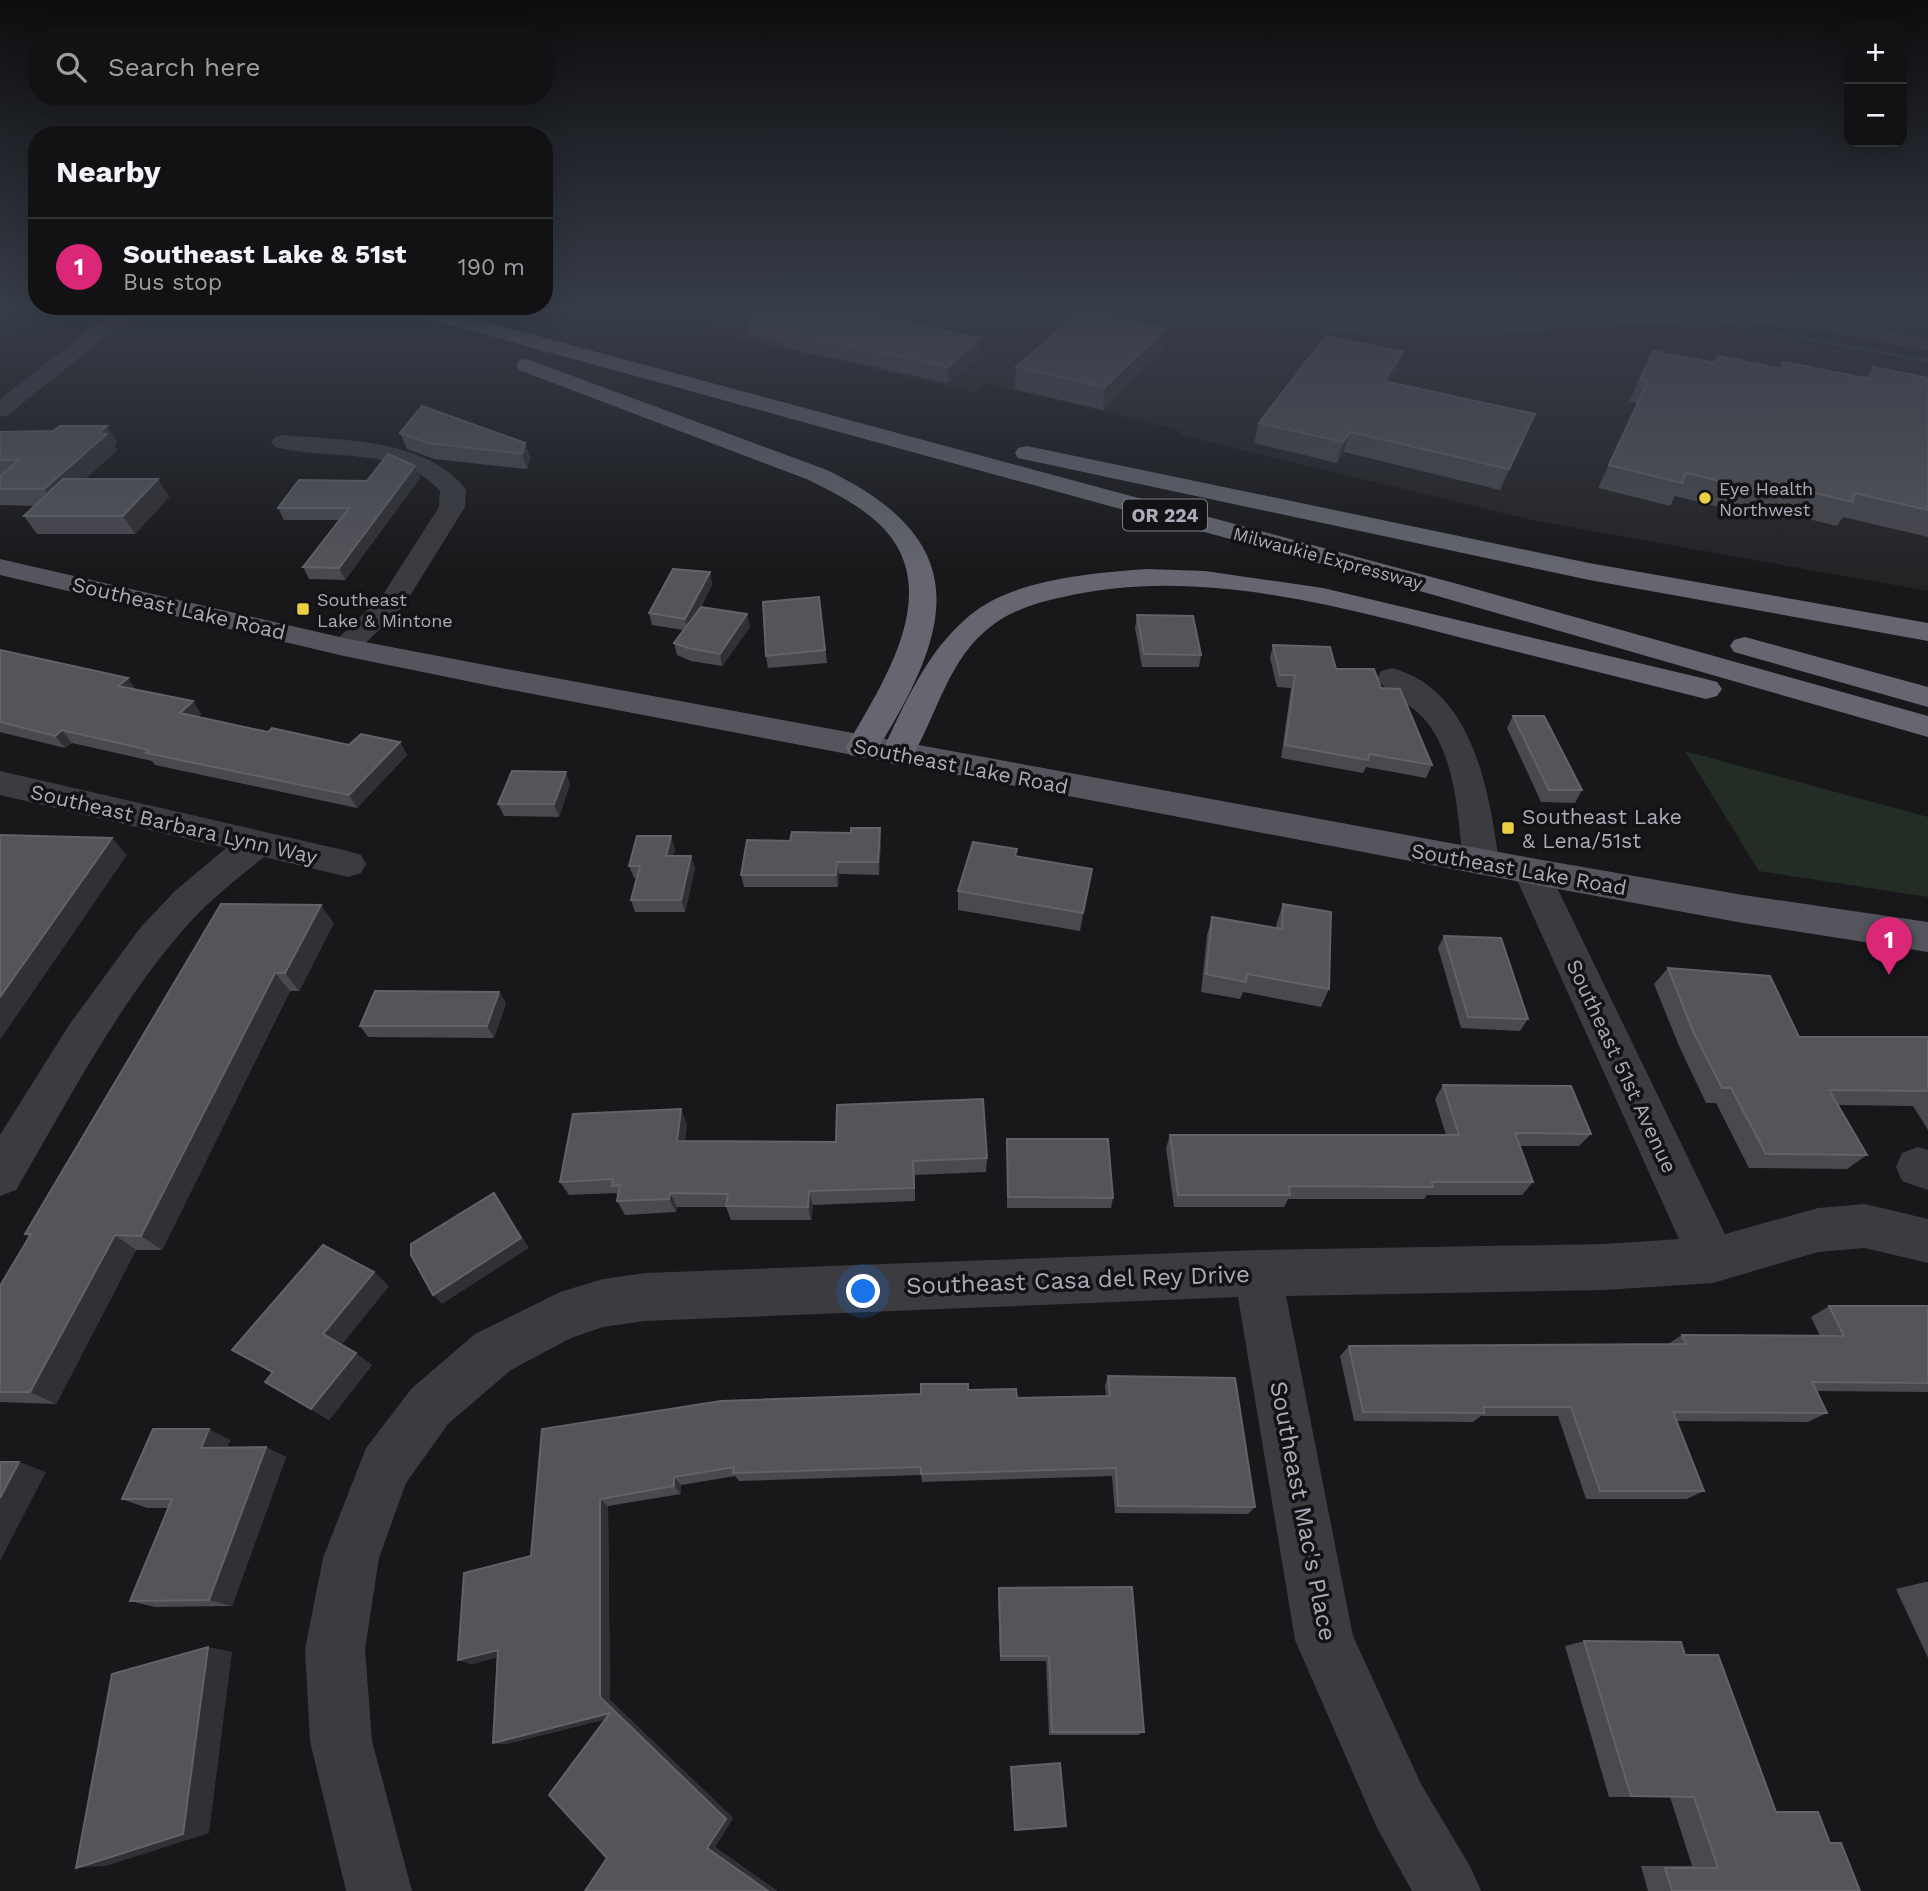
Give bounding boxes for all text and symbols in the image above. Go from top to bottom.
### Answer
map controls [1844,21,1907,147]
button: + [1844,21,1907,84]
search box [28,28,553,105]
icon: search [52,48,90,86]
text: Search here [108,52,260,82]
button: − [1844,84,1907,147]
text: Nearby [56,154,161,189]
text: Southeast Lake & 51st [123,239,406,269]
text: 1 [74,254,84,281]
text: 190 m [458,254,525,281]
text: Bus stop [123,269,222,296]
place label: Eye Health Northwest [1719,478,1813,520]
marker: Eye Health Northwest [1697,490,1713,506]
road number: OR 224 [1123,500,1207,530]
street label: Milwaukie Expressway [1231,523,1426,594]
street label: Southeast Lake Road [70,571,288,645]
place label: Southeast Lake & Mintone [317,589,453,631]
marker: Southeast Lake & Mintone [295,601,311,617]
street label: Southeast Lake Road [851,733,1071,799]
street label: Southeast Barbara Lynn Way [28,779,320,869]
place label: Southeast Lake & Lena/51st [1522,804,1682,853]
marker: Southeast Lake & Lena/51st [1500,820,1516,836]
street label: Southeast Lake Road [1409,838,1629,900]
pin: 1 [1866,917,1912,975]
street label: Southeast 51st Avenue [1561,955,1683,1177]
street label: Southeast Casa del Rey Drive [906,1260,1250,1300]
your location [846,1274,880,1308]
street label: Southeast Mac's Place [1264,1379,1342,1643]

